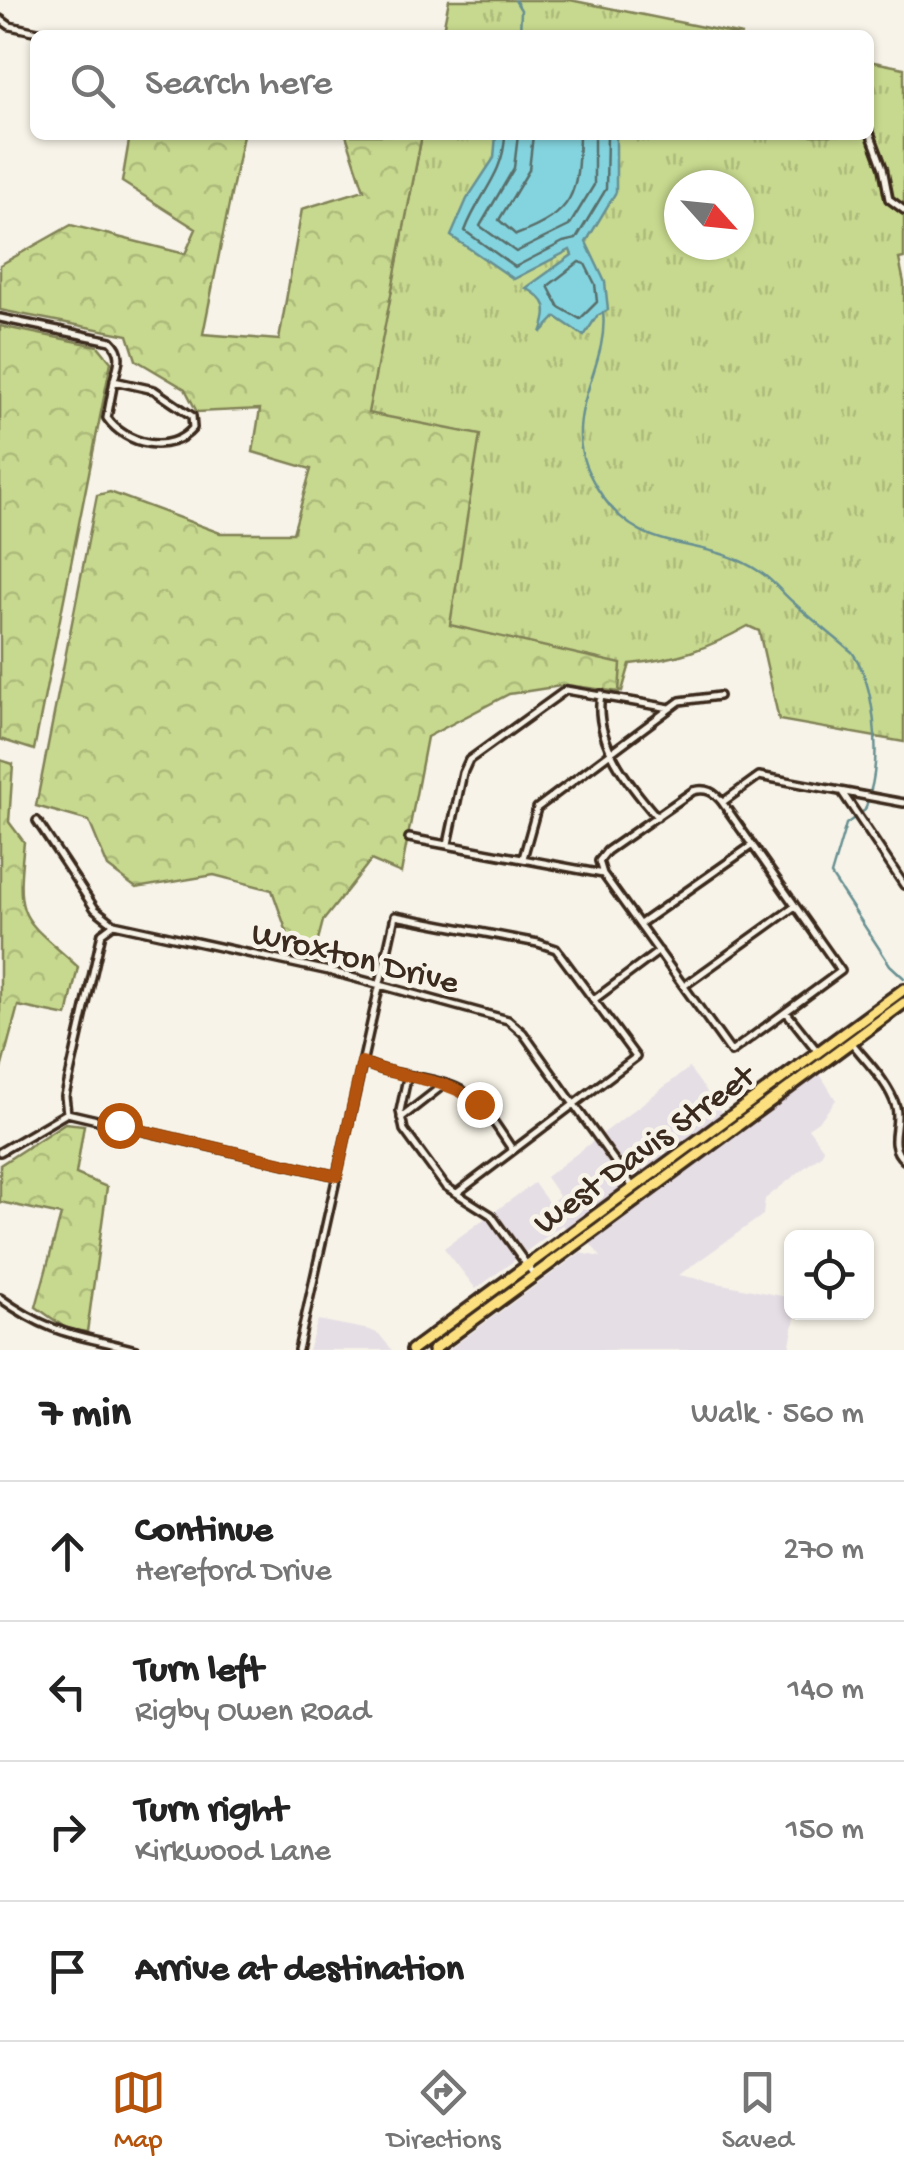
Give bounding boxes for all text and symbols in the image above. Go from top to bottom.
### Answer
search box [30,30,874,140]
icon: search [65,58,120,113]
text: Search here [145,63,332,107]
north arrow [664,170,754,260]
street label: Wroxton Drive [247,915,464,1006]
street label: West Davis Street [527,1056,766,1245]
route end [457,1082,503,1128]
route start [97,1103,143,1149]
map controls [784,1230,874,1320]
button: locate [784,1230,874,1320]
text: 7 min [40,1391,131,1440]
text: Walk · 560 m [691,1396,864,1434]
text: Continue [135,1510,273,1554]
icon: ahead [40,1524,95,1579]
text: 270 m [783,1532,864,1570]
text: Hereford Drive [135,1554,331,1592]
text: Turn left [135,1650,263,1694]
icon: left [40,1664,95,1719]
text: 140 m [787,1672,864,1710]
text: Rigby Owen Road [135,1694,370,1732]
text: Turn right [135,1790,287,1834]
icon: right [40,1804,95,1859]
text: 150 m [786,1812,864,1850]
text: Kirkwood Lane [135,1834,331,1872]
icon: arrive [40,1944,95,1999]
text: Arrive at destination [135,1949,464,1993]
tab: Map [111,2065,166,2158]
tab: Directions [387,2065,501,2158]
tab: Saved [722,2065,793,2158]

